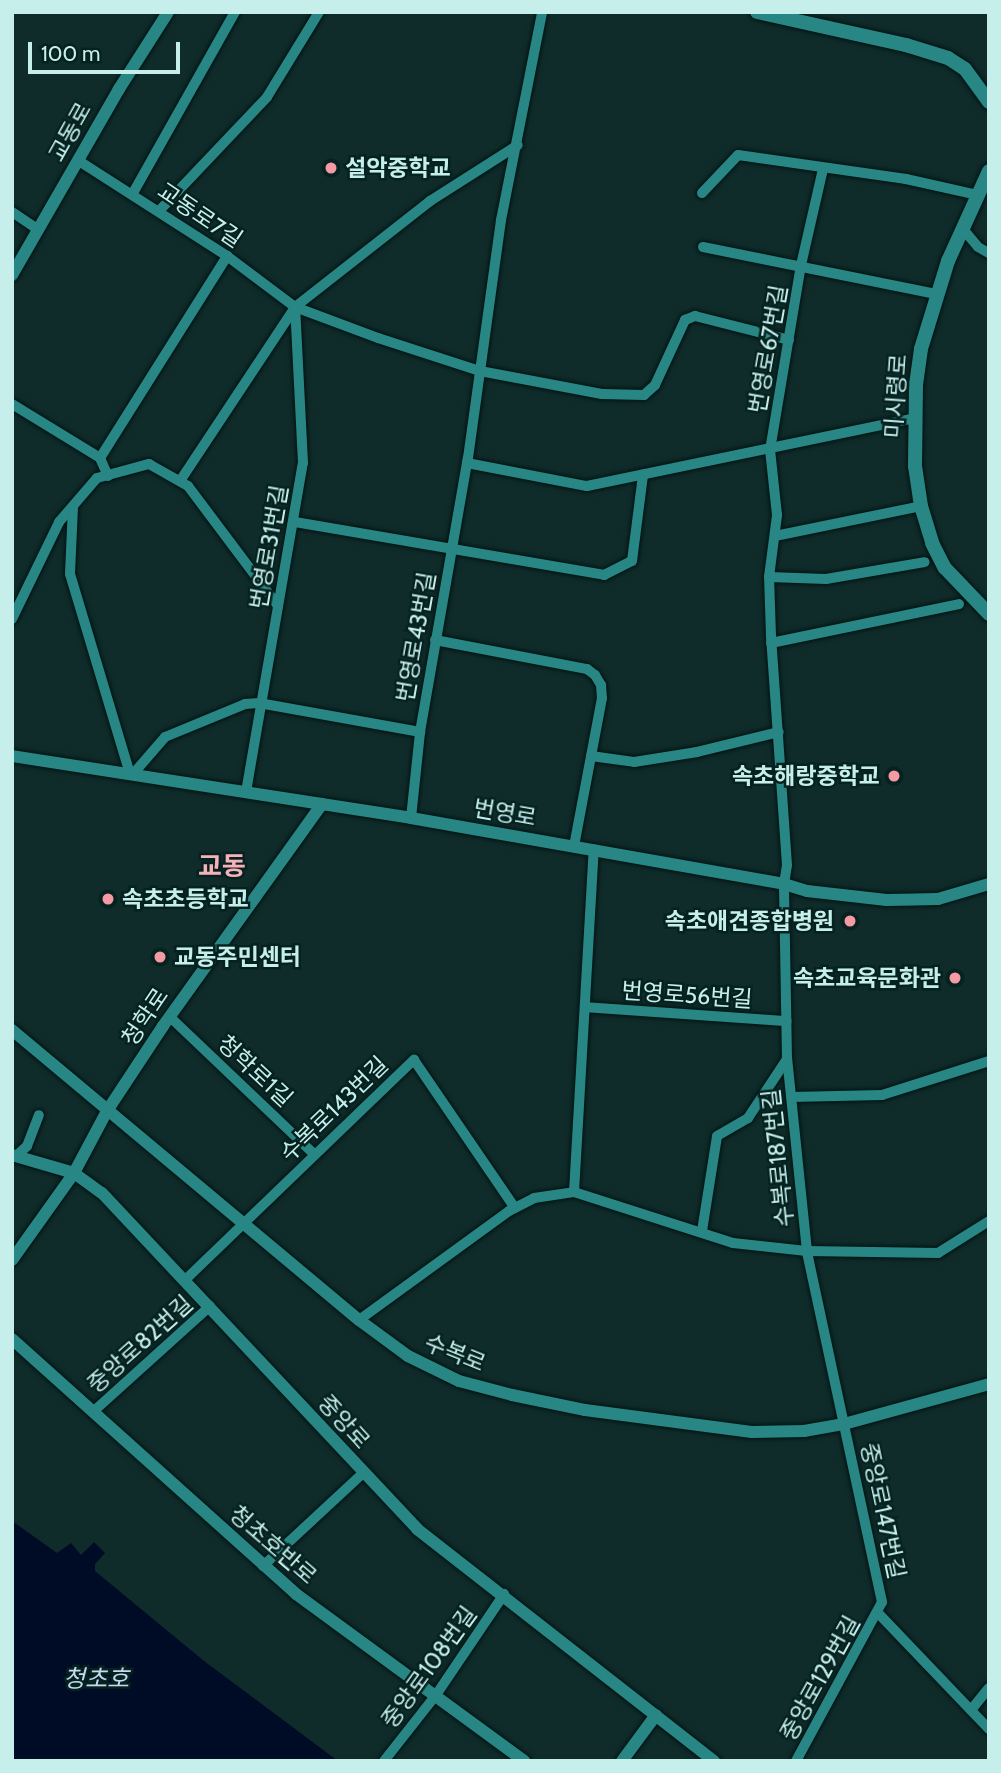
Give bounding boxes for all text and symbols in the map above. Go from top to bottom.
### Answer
scale bar [32,28,184,72]
text: 100 m [41,41,100,66]
street label: 교동로 [43,98,97,166]
place label: 설악중학교 [345,154,451,182]
marker: 설악중학교 [323,160,339,176]
street label: 교동로7길 [152,177,248,253]
street label: 번영로67번길 [743,282,793,416]
street label: 미시령로 [879,353,913,439]
street label: 번영로31번길 [244,483,294,611]
street label: 번영로43번길 [391,570,441,704]
place label: 속초해랑중학교 [732,762,880,790]
marker: 속초해랑중학교 [886,768,902,784]
street label: 번영로 [471,794,539,832]
district label: 교동 [198,851,246,883]
place label: 속초초등학교 [122,885,249,913]
marker: 속초초등학교 [100,891,116,907]
place label: 속초애견종합병원 [665,907,834,935]
marker: 속초애견종합병원 [840,911,860,931]
place label: 교동주민센터 [174,943,301,971]
marker: 교동주민센터 [152,949,168,965]
place label: 속초교육문화관 [793,964,941,992]
marker: 속초교육문화관 [947,970,963,986]
street label: 번영로56번길 [621,977,753,1013]
street label: 청학로 [116,983,174,1051]
street label: 청학로1길 [212,1029,298,1113]
street label: 수복로143번길 [274,1051,394,1167]
street label: 수복로187번길 [757,1088,799,1228]
street label: 중앙로82번길 [82,1290,198,1398]
street label: 수복로 [420,1328,490,1378]
street label: 중앙로 [313,1389,375,1455]
street label: 중앙로147번길 [855,1441,911,1581]
street label: 청초호반로 [224,1500,322,1590]
street label: 중앙로108번길 [376,1601,482,1733]
street label: 중앙로129번길 [774,1611,866,1745]
water label: 청초호 [63,1665,129,1693]

